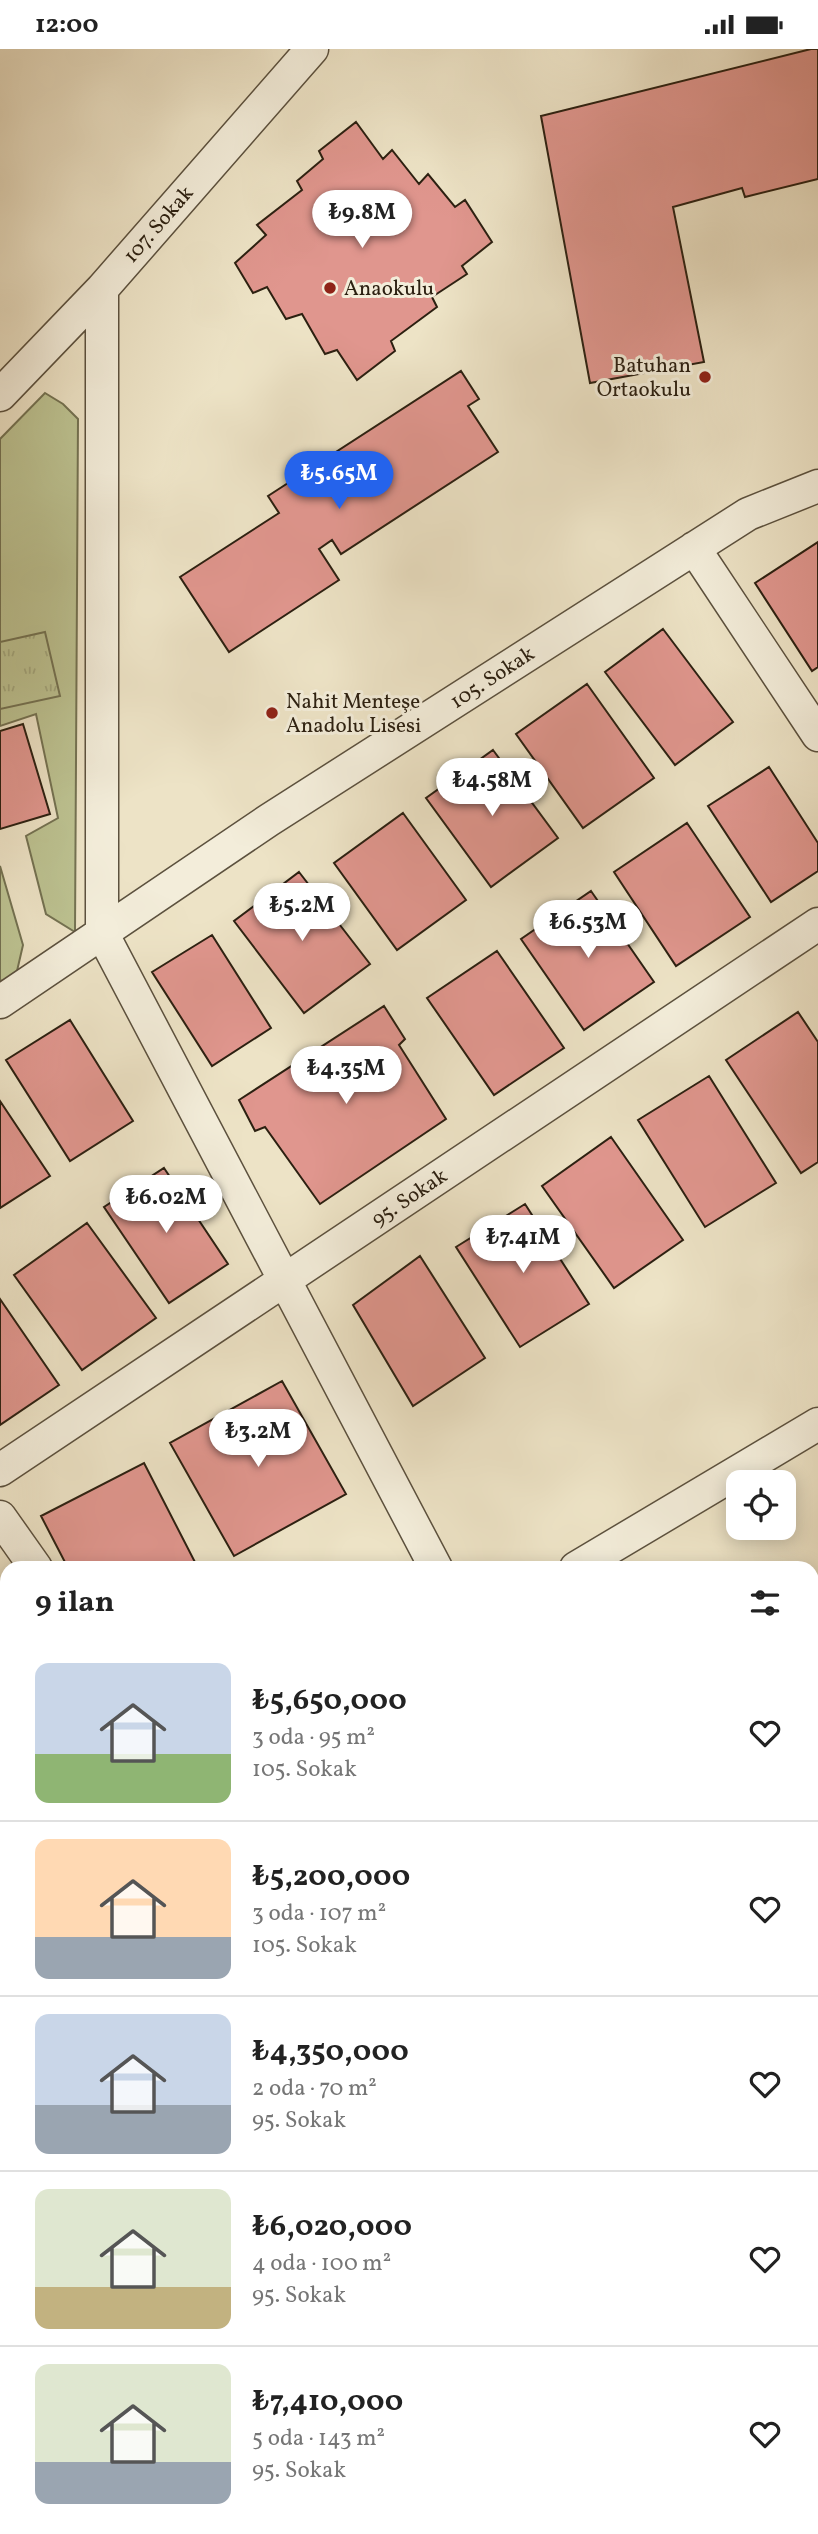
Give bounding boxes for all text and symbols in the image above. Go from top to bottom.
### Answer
text: 12:00 [35,7,99,43]
street label: 107. Sokak [117,180,201,270]
pin: ₺9.8M [313,191,411,250]
text: ₺9.8M [328,197,396,229]
place label: Anaokulu [344,275,434,304]
marker: Anaokulu [322,280,338,296]
place label: Batuhan Ortaokulu [597,352,691,405]
marker: Batuhan Ortaokulu [697,369,713,385]
pin: ₺5.65M [282,451,396,511]
text: ₺5.65M [300,458,378,490]
street label: 105. Sokak [445,640,541,716]
place label: Nahit Menteşe Anadolu Lisesi [286,688,421,741]
marker: Nahit Menteşe Anadolu Lisesi [264,705,280,721]
pin: ₺4.58M [435,759,549,818]
text: ₺4.58M [452,765,532,797]
pin: ₺5.2M [253,883,351,943]
text: ₺5.2M [269,890,335,922]
pin: ₺6.53M [531,901,645,960]
text: ₺6.53M [549,907,627,939]
pin: ₺4.35M [289,1047,403,1106]
text: ₺4.35M [307,1053,385,1085]
street label: 95. Sokak [366,1162,454,1234]
pin: ₺6.02M [109,1175,223,1235]
text: ₺6.02M [125,1182,207,1214]
pin: ₺7.41M [466,1215,580,1275]
text: ₺7.41M [486,1222,560,1254]
pin: ₺3.2M [209,1409,307,1469]
text: ₺3.2M [225,1416,291,1448]
map controls [726,1470,796,1540]
button: locate [726,1470,796,1540]
text: 9 ilan [35,1582,115,1624]
icon: filters [746,1584,784,1622]
text: ₺5,650,000 [252,1680,407,1722]
icon: home [91,1691,175,1775]
icon: heart [746,1714,784,1752]
text: 3 oda · 95 m² [252,1722,375,1754]
text: 105. Sokak [252,1754,357,1786]
text: ₺5,200,000 [252,1856,410,1898]
icon: home [91,1867,175,1951]
icon: heart [746,1890,784,1928]
text: 3 oda · 107 m² [252,1898,386,1930]
text: 105. Sokak [252,1930,357,1962]
text: ₺4,350,000 [252,2031,409,2073]
icon: home [91,2042,175,2126]
icon: heart [746,2065,784,2103]
text: 2 oda · 70 m² [252,2073,377,2105]
text: 95. Sokak [252,2105,346,2137]
text: ₺6,020,000 [252,2206,412,2248]
icon: home [91,2217,175,2301]
icon: heart [746,2240,784,2278]
text: 4 oda · 100 m² [252,2248,391,2280]
text: 95. Sokak [252,2280,346,2312]
text: ₺7,410,000 [252,2381,403,2423]
icon: home [91,2392,175,2476]
icon: heart [746,2415,784,2453]
text: 5 oda · 143 m² [252,2423,385,2455]
text: 95. Sokak [252,2455,346,2487]

